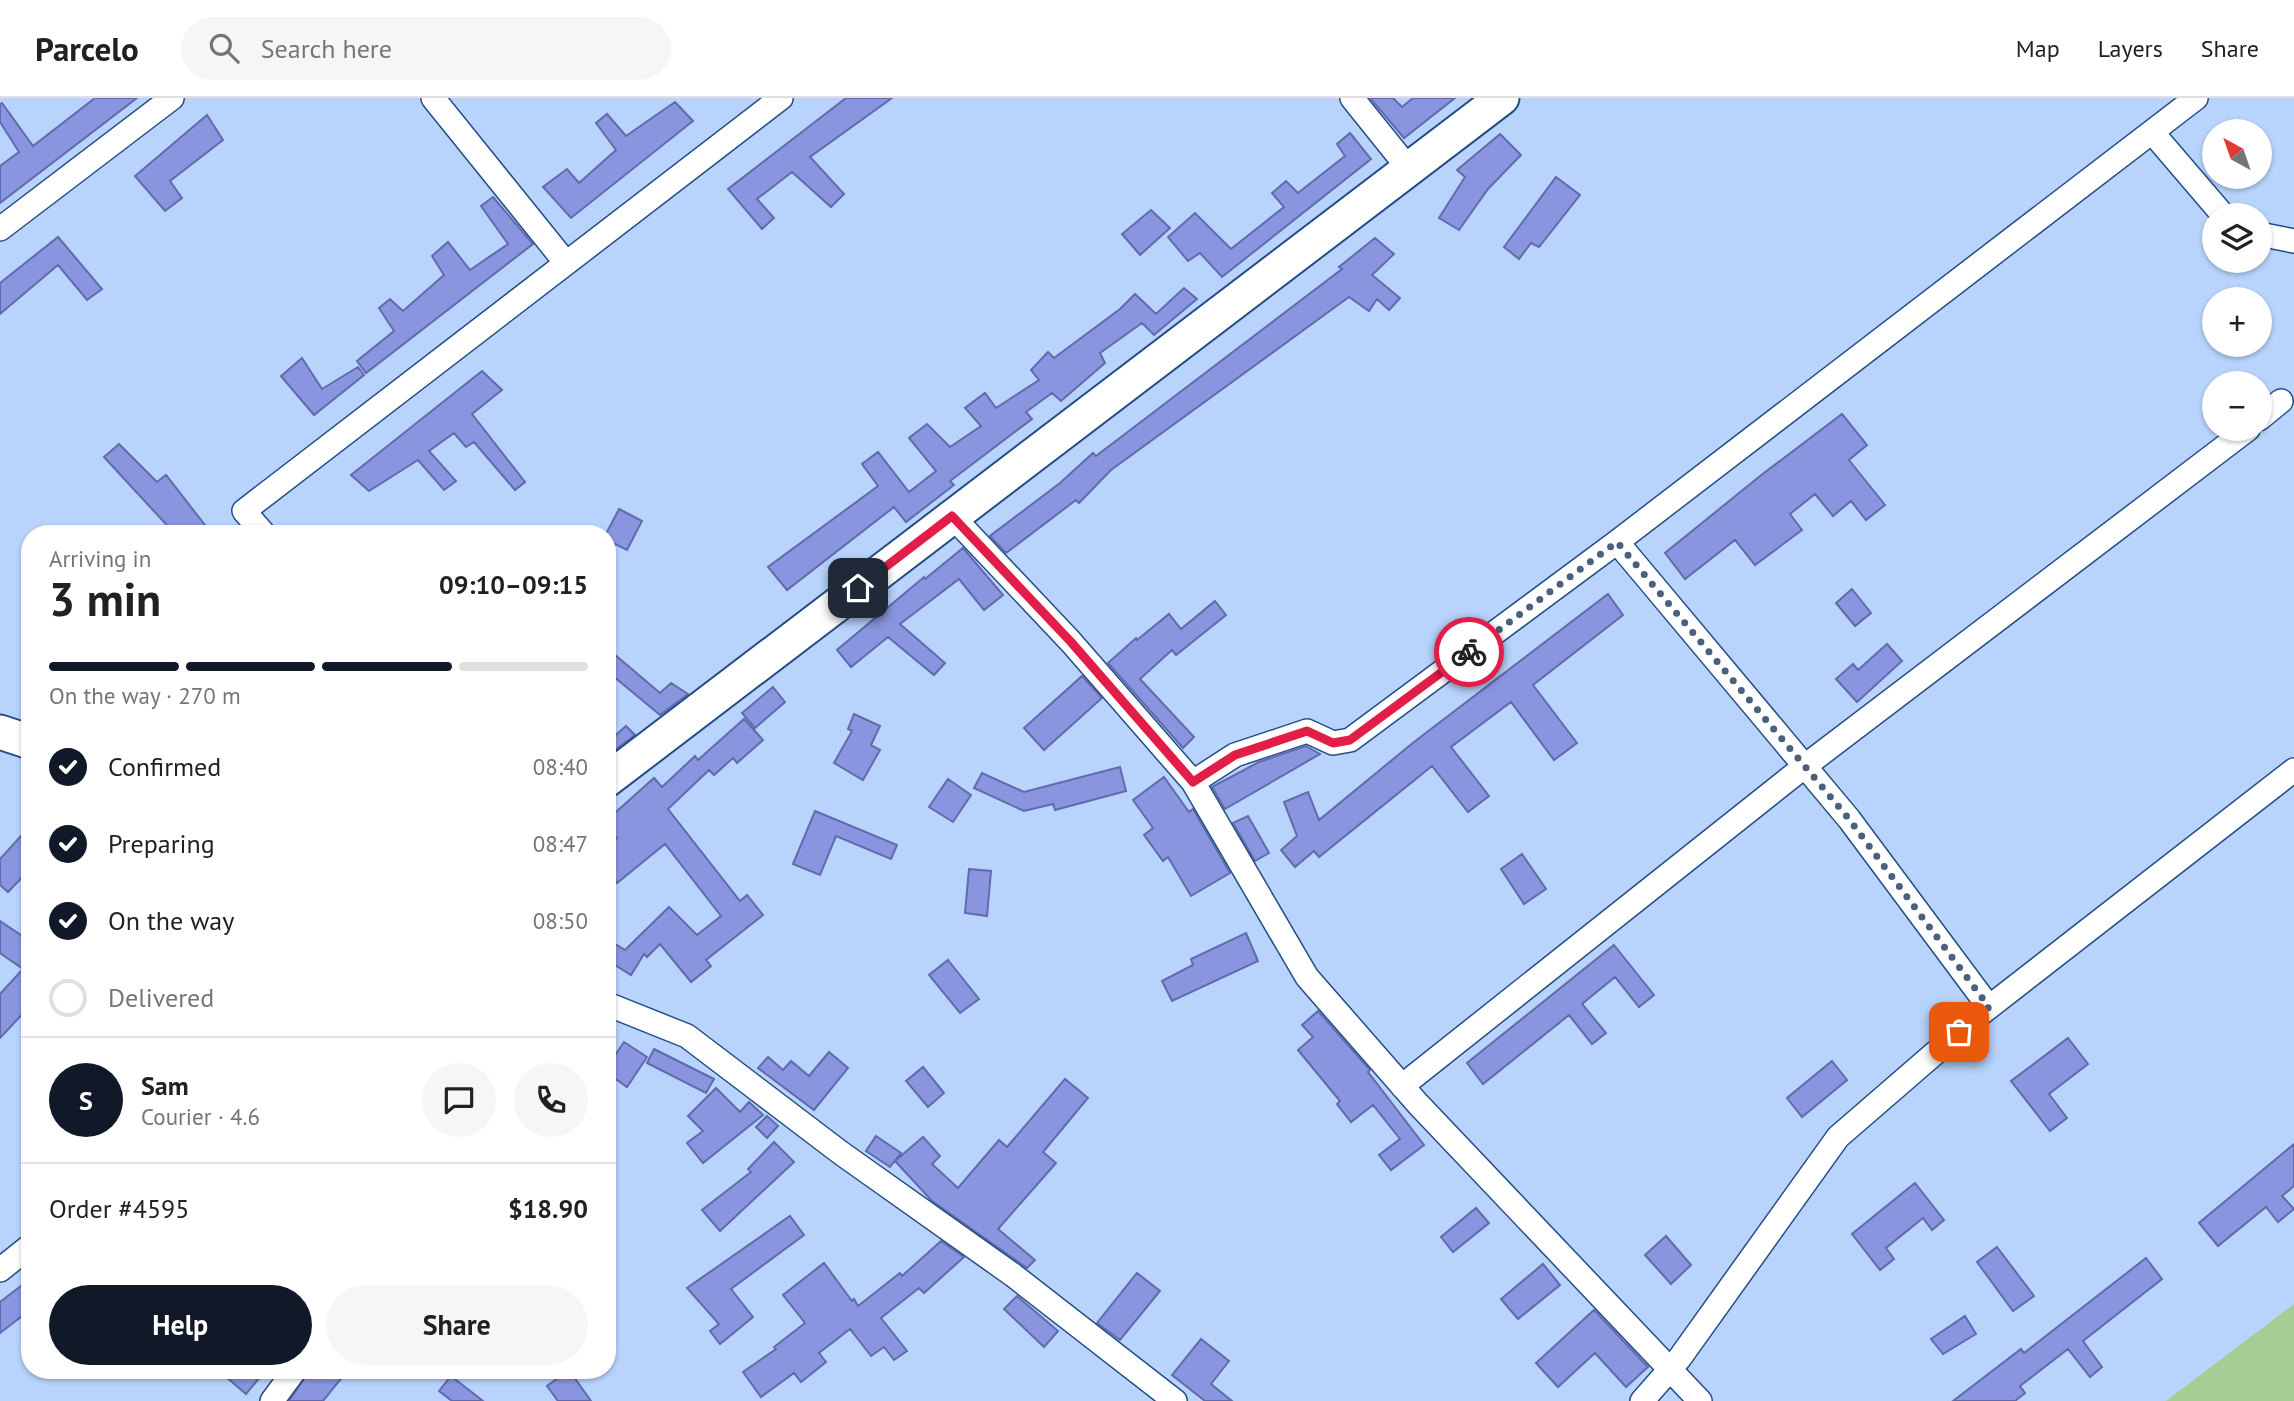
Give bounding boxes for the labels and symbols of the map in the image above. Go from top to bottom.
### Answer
north arrow [2202,119,2272,189]
pin [828,558,888,618]
courier [1434,617,1504,687]
pin [1929,1002,1989,1062]

